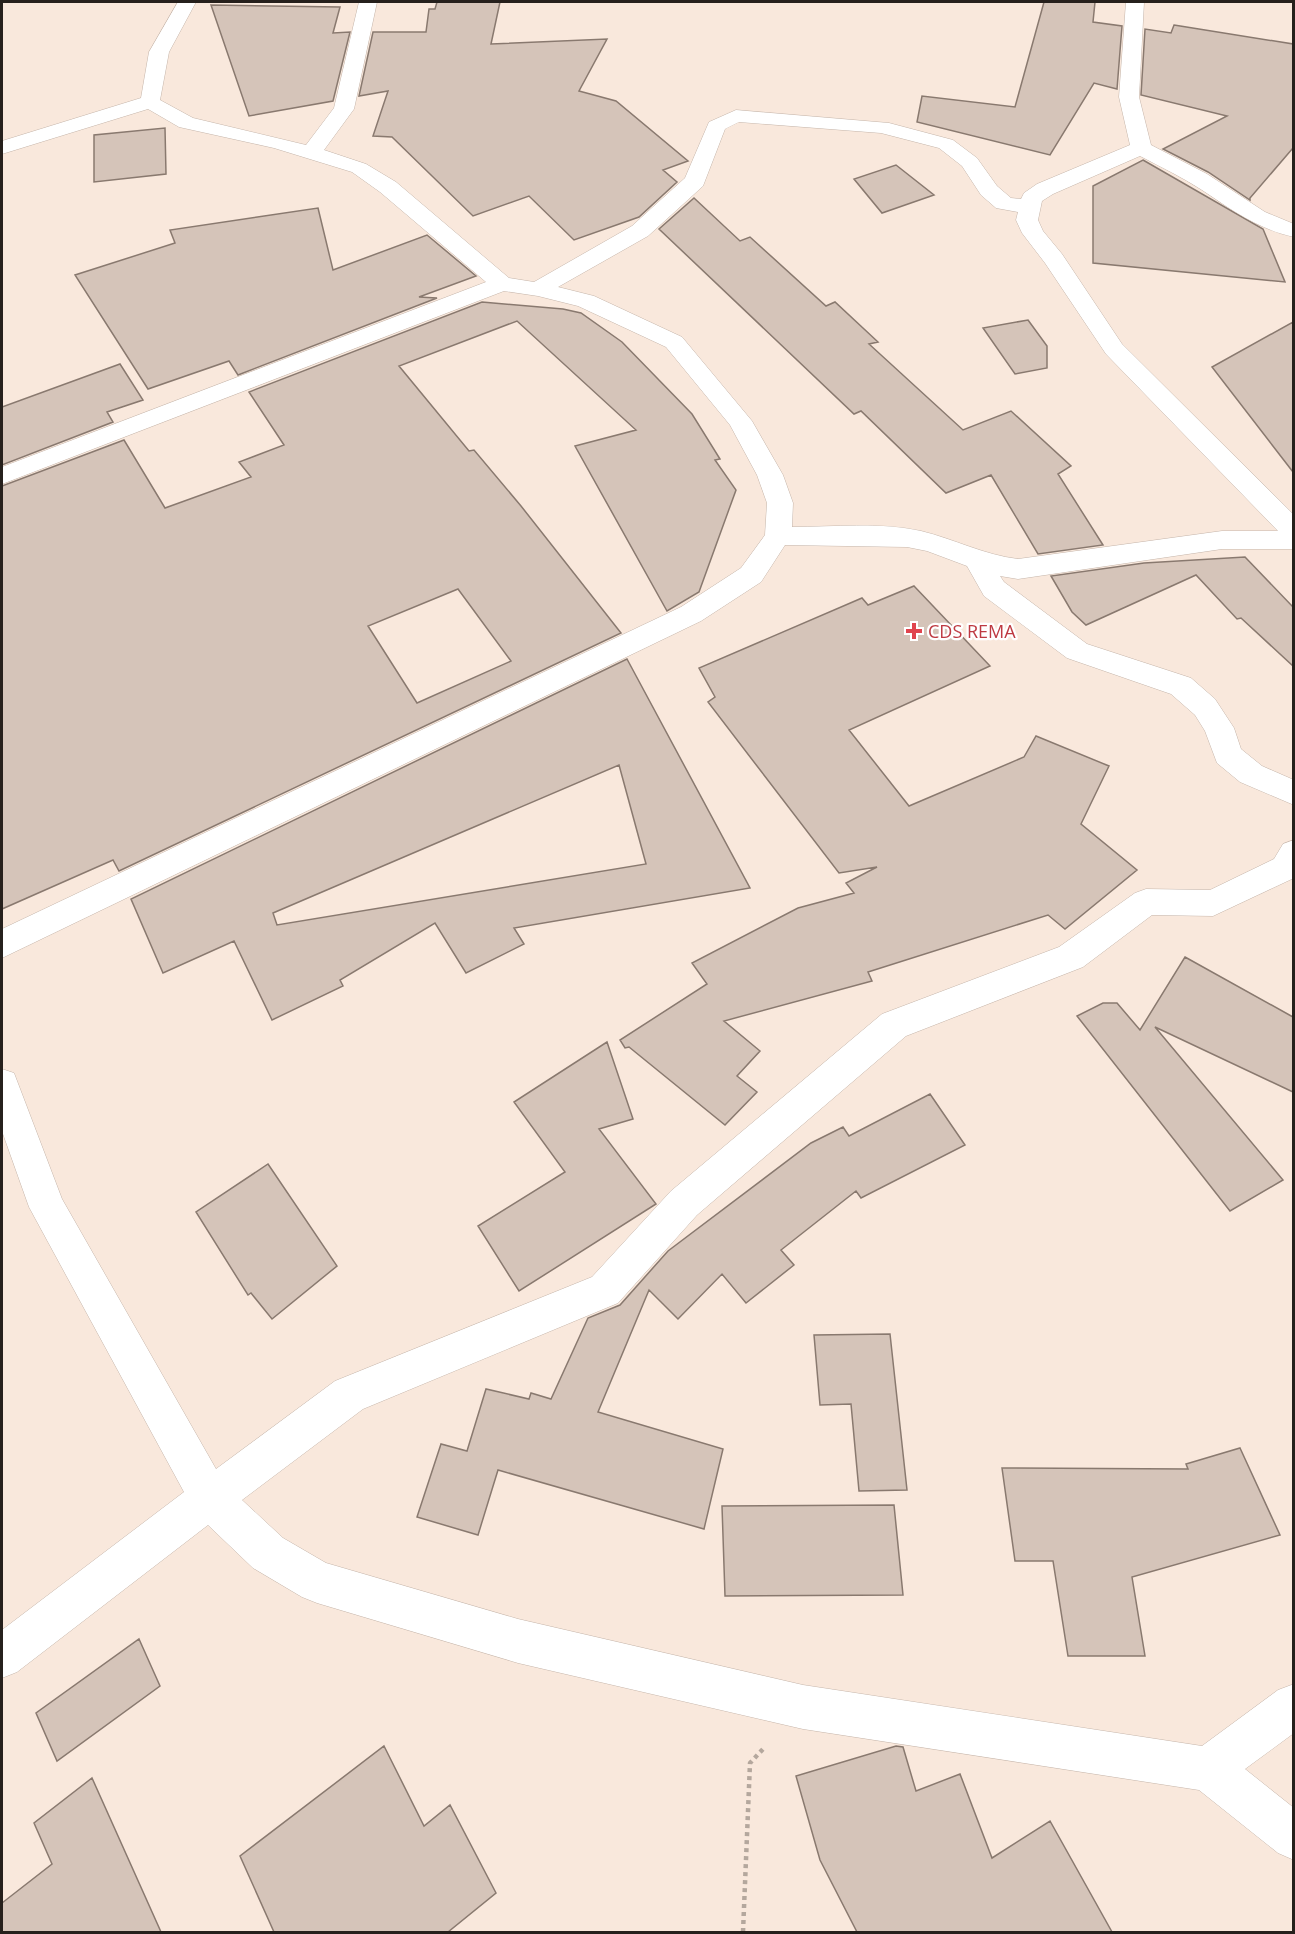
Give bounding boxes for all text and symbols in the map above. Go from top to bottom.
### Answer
place label: CDS REMA [928,619,1016,643]
marker: CDS REMA [905,622,923,640]

